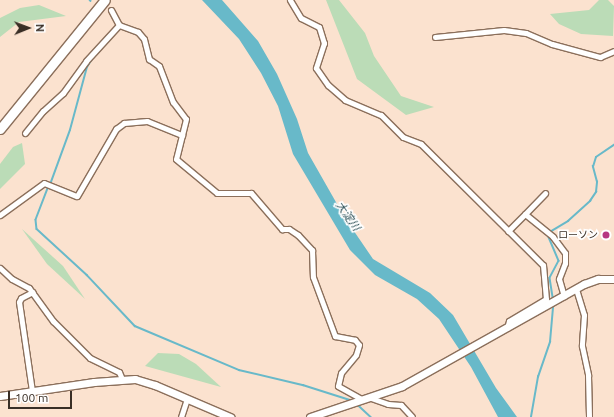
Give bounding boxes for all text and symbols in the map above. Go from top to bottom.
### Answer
north arrow [8,8,48,48]
text: N [34,24,46,32]
water label: 大淀川 [333,199,363,233]
place label: ローソン [558,229,598,241]
marker: ローソン [601,230,611,240]
scale bar [10,383,74,409]
text: 100 m [15,391,48,404]

